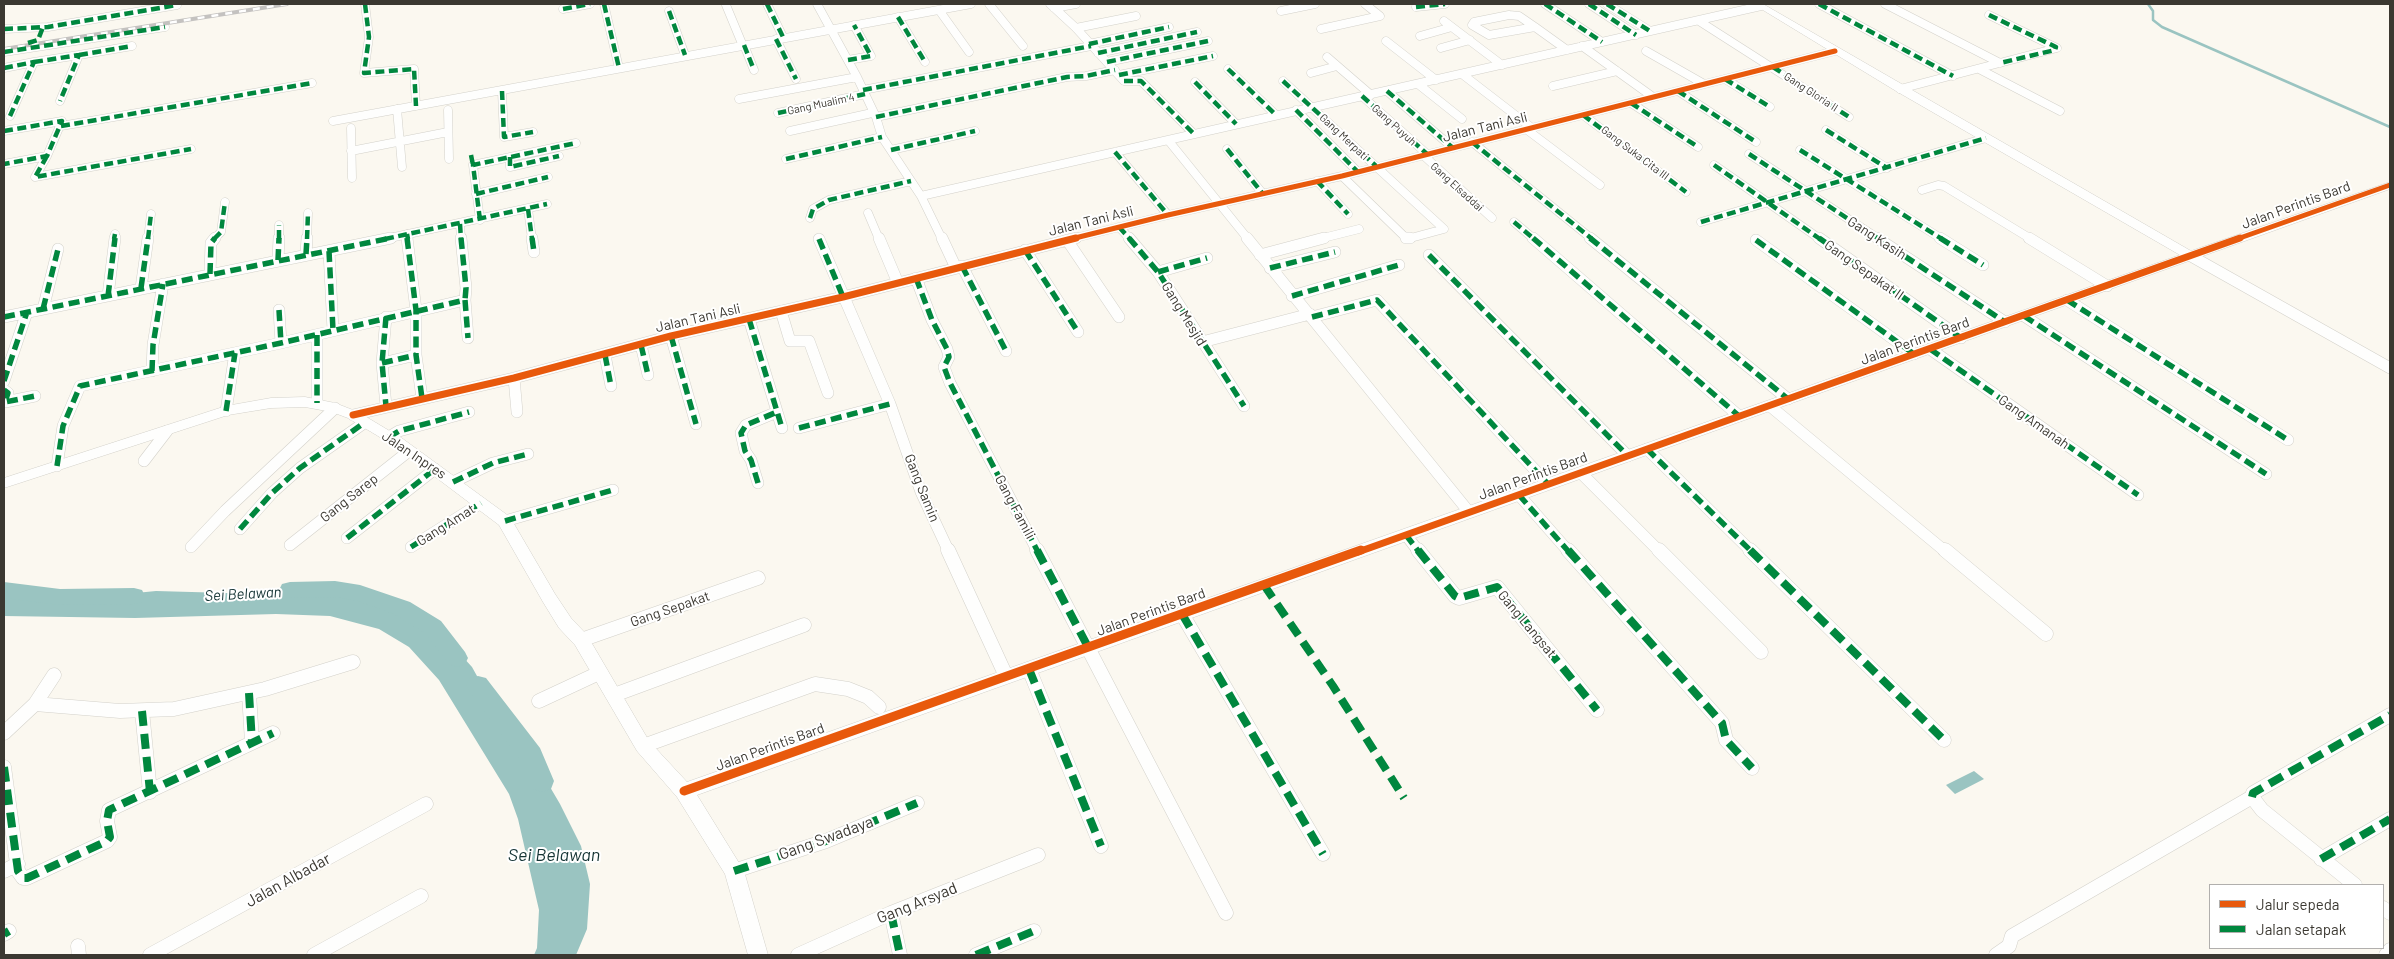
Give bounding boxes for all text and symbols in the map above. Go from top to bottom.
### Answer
street label: Gang Gloria II [1781,70,1841,114]
street label: Gang Mualim 4 [786,90,856,118]
street label: Gang Puyuh [1369,101,1419,149]
street label: Jalan Tani Asli [1441,108,1529,146]
street label: Gang Merpati [1317,111,1371,163]
street label: Gang Suka Cita III [1598,123,1672,183]
street label: Gang Elsaddai [1428,160,1486,214]
street label: Jalan Perintis Bard [2239,178,2353,232]
street label: Jalan Tani Asli [1047,202,1135,240]
street label: Gang Kasih [1844,213,1910,263]
street label: Gang Sepakat II [1821,236,1907,304]
street label: Gang Mesjid [1158,279,1210,349]
street label: Jalan Tani Asli [654,300,742,336]
street label: Jalan Perintis Bard [1858,314,1972,368]
street label: Gang Amanah [1995,391,2073,453]
street label: Jalan Inpres [379,427,449,483]
street label: Jalan Perintis Bard [1476,449,1590,503]
street label: Gang Samin [901,452,943,524]
street label: Gang Sarep [317,470,381,526]
street label: Gang Famili [991,472,1039,542]
street label: Gang Amat [414,500,478,550]
water label: Sei Belawan [204,583,282,605]
street label: Jalan Perintis Bard [1094,585,1208,639]
street label: Gang Langsat [1494,587,1560,661]
street label: Gang Sepakat [628,588,712,630]
street label: Jalan Perintis Bard [713,720,827,774]
street label: Gang Swadaya [776,812,876,864]
water label: Sei Belawan [508,844,600,866]
street label: Jalan Albadar [242,849,334,911]
street label: Gang Arsyad [874,878,960,928]
legend [2209,884,2384,949]
text: Jalur sepeda [2256,895,2340,913]
text: Jalan setapak [2256,920,2346,938]

